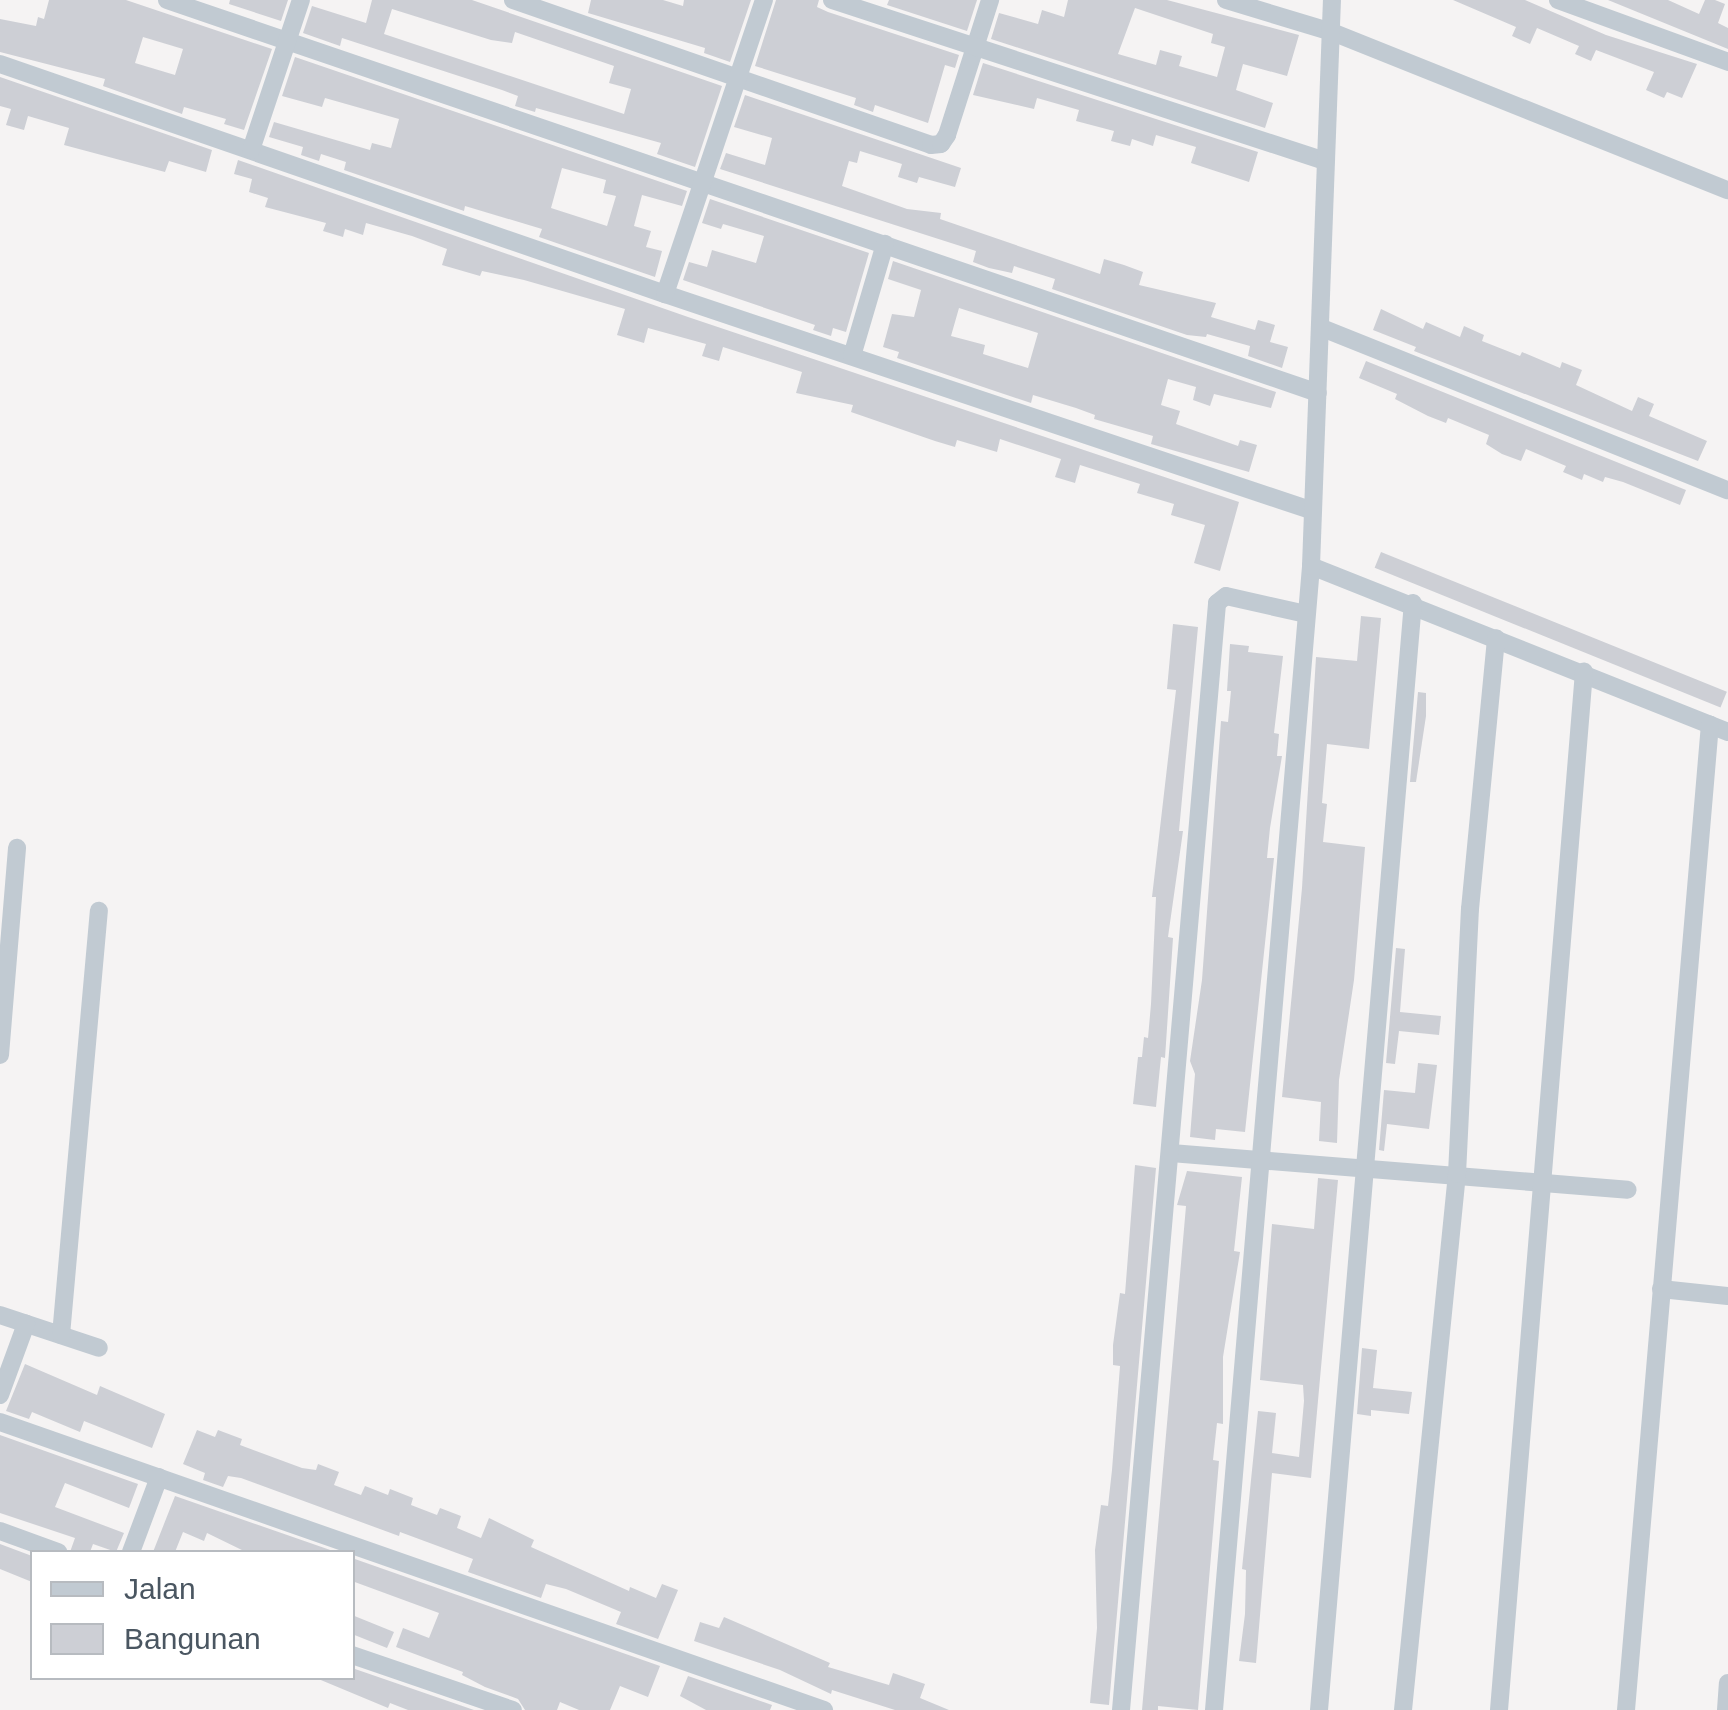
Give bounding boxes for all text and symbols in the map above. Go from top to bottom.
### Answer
legend [30,1550,355,1680]
text: Jalan [124,1572,196,1605]
text: Bangunan [124,1622,261,1655]

